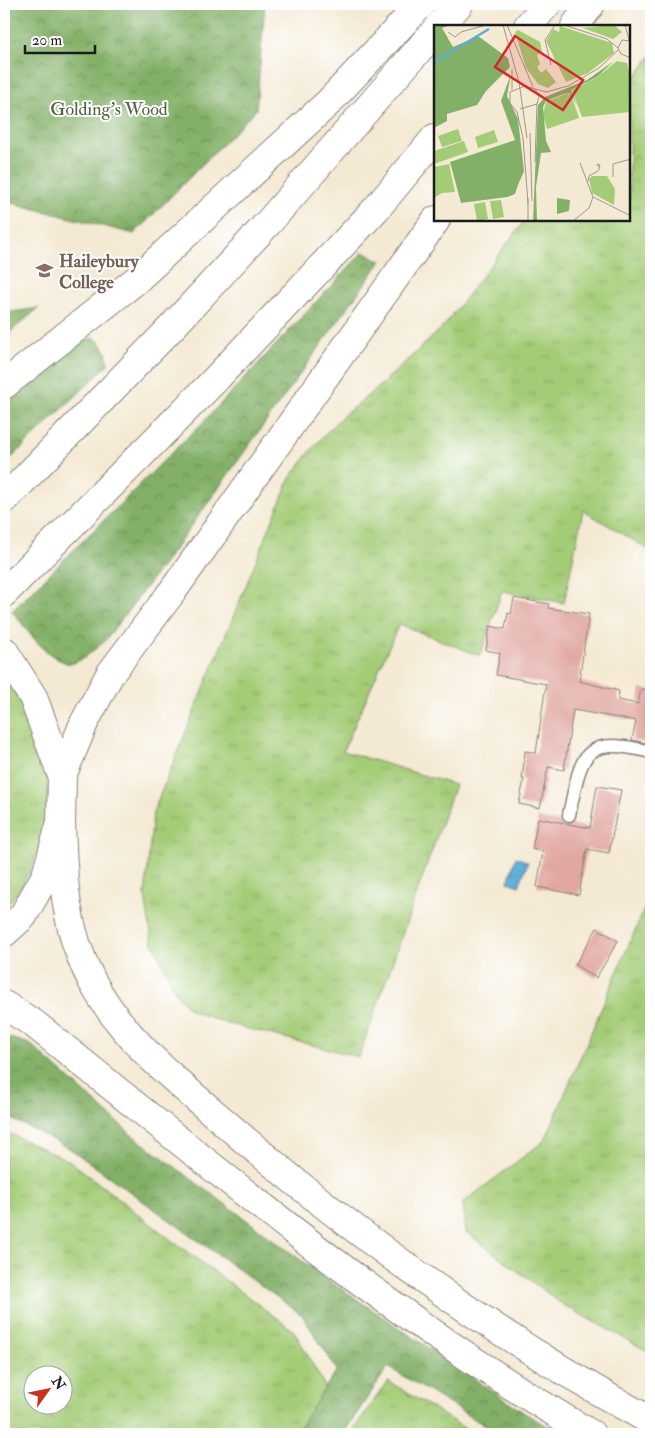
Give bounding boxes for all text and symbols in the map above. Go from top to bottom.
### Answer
scale bar [25,22,95,54]
inset map [434,25,630,221]
text: 20 m [32,31,62,50]
park label: Golding's Wood [50,98,168,121]
place label: Haileybury College [59,250,140,294]
school or university icon: Haileybury College [35,261,55,281]
north arrow [22,1366,72,1416]
text: N [47,1372,69,1393]

